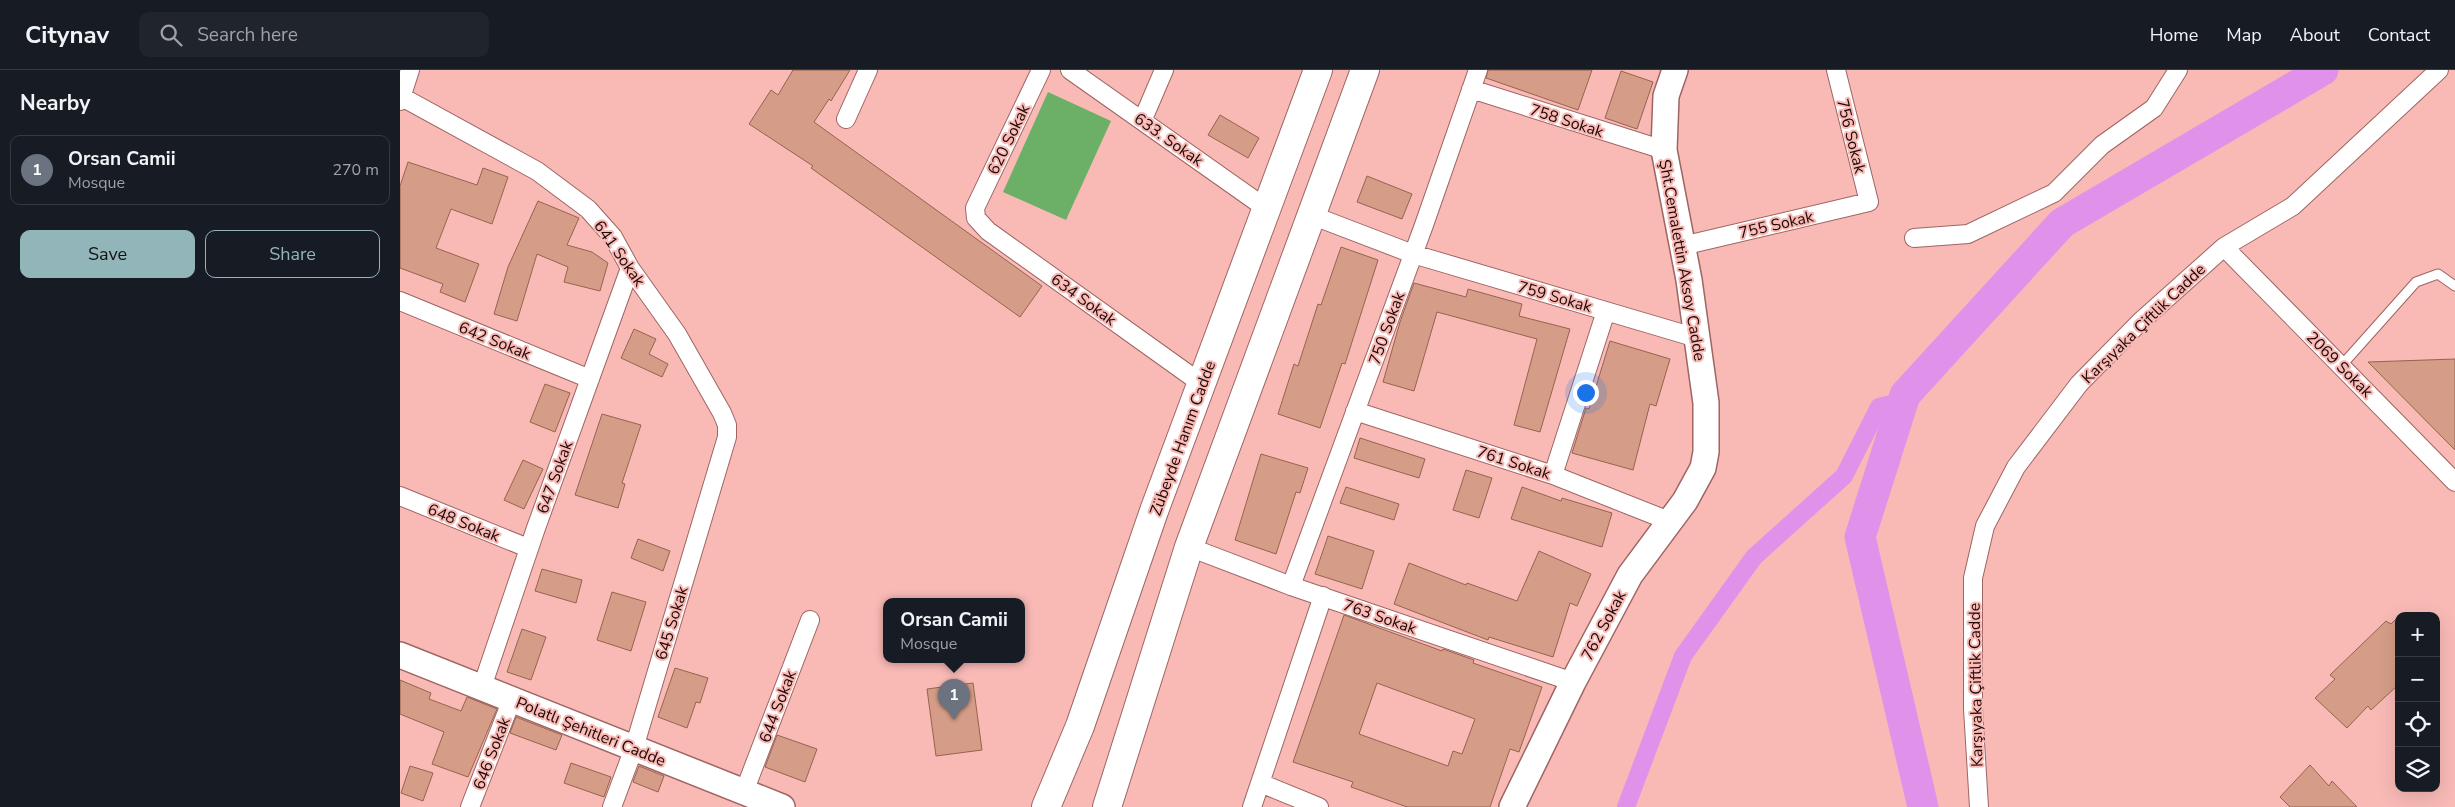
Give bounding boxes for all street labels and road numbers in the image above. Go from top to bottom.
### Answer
street label: 756 Sokak [1831,97,1871,177]
street label: 758 Sokak [1527,99,1607,143]
street label: 620 Sokak [982,100,1036,178]
street label: 633. Sokak [1129,108,1208,172]
street label: Şht.Cemalettin Aksoy Cadde [1653,158,1711,363]
street label: 755 Sokak [1737,205,1817,244]
street label: 641 Sokak [588,216,651,292]
street label: Karşıyaka Çiftlik Cadde [2077,259,2210,389]
street label: 634 Sokak [1046,269,1121,332]
street label: 759 Sokak [1515,276,1595,318]
street label: 750 Sokak [1364,288,1411,368]
street label: 642 Sokak [455,316,535,366]
street label: 2069 Sokak [2301,327,2378,403]
street label: Zübeyde Hanım Cadde [1145,358,1221,519]
street label: 647 Sokak [532,437,579,517]
street label: 761 Sokak [1474,441,1554,485]
street label: 648 Sokak [424,498,504,548]
street label: 645 Sokak [650,583,694,663]
street label: 762 Sokak [1576,586,1632,664]
street label: 763 Sokak [1340,594,1420,640]
street label: Karşıyaka Çiftlik Cadde [1964,603,1988,767]
street label: 644 Sokak [754,666,802,746]
street label: Polatlı Şehitleri Cadde [512,692,669,772]
street label: 646 Sokak [468,713,516,793]

